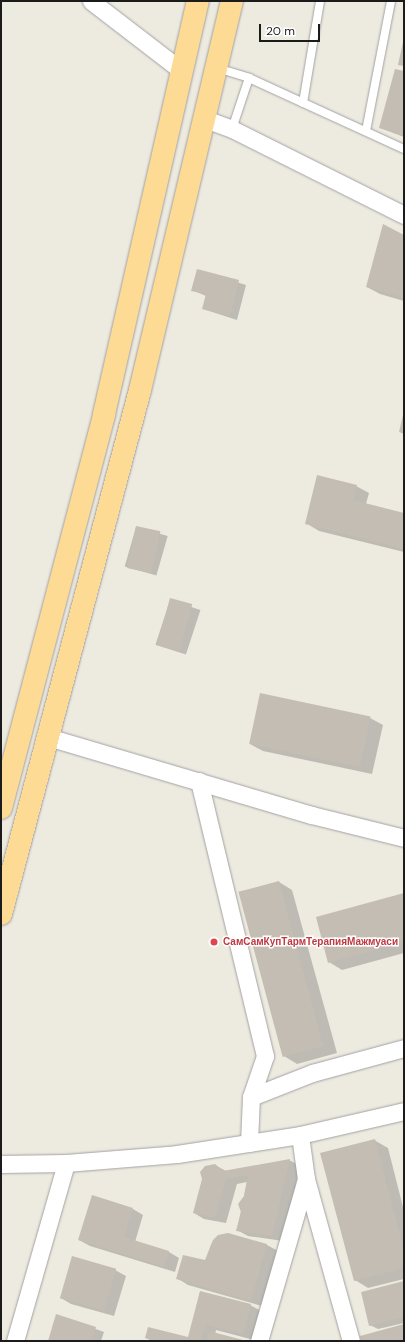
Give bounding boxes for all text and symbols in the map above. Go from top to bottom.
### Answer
scale bar [261,16,322,42]
text: 20 m [266,23,295,39]
marker: СамСамКупТармТерапияМажмуаси [208,936,220,948]
place label: СамСамКупТармТерапияМажмуаси [223,936,398,948]

